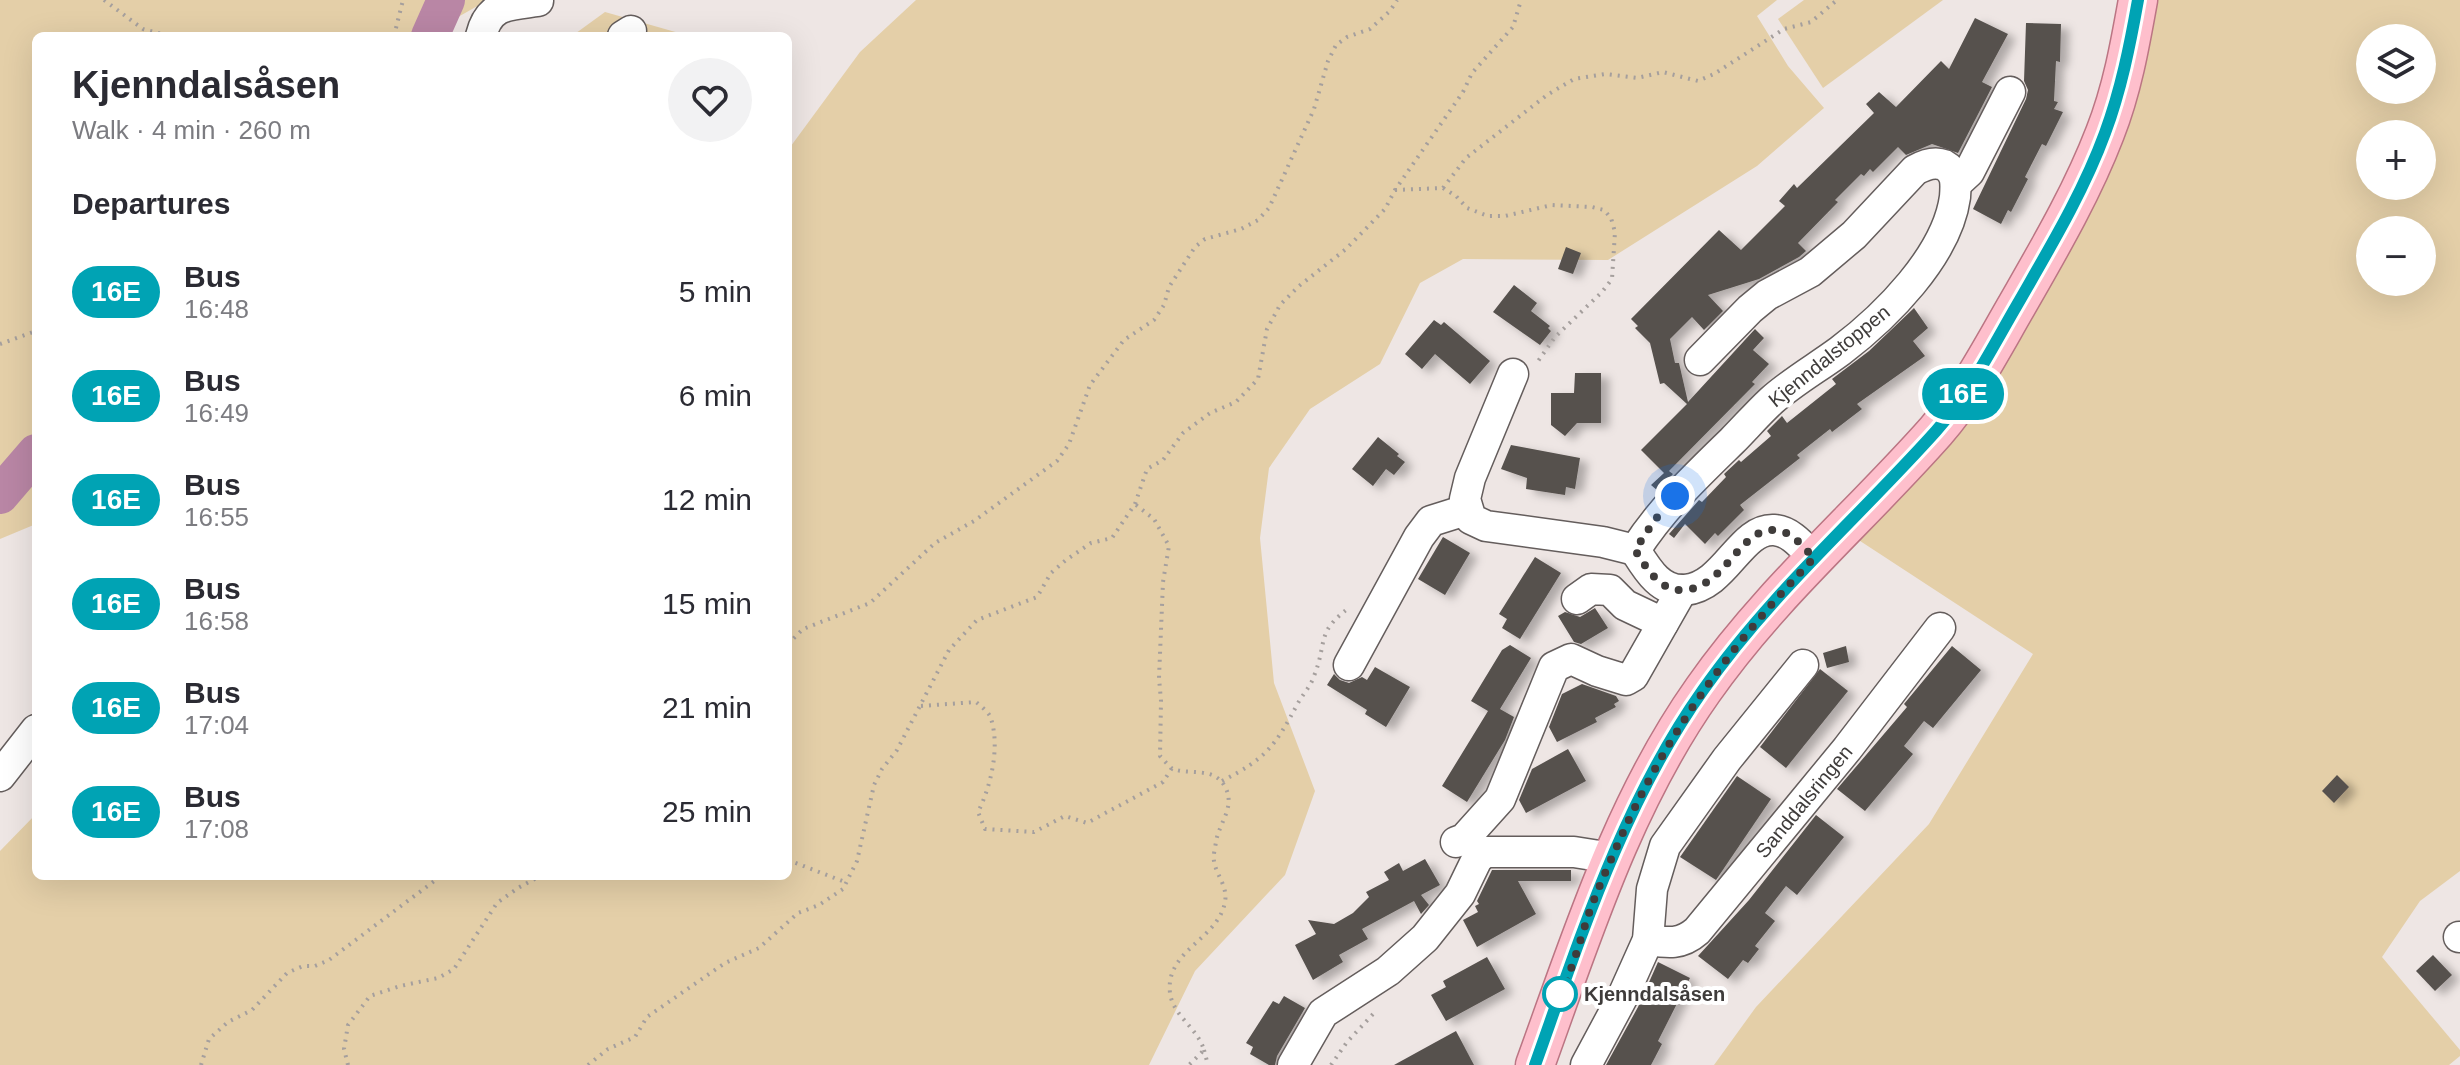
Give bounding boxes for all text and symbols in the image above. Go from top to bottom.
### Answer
map controls [2356,24,2436,296]
button: layers [2356,24,2436,104]
button: heart [668,58,752,142]
text: Kjenndalsåsen [72,64,340,106]
text: Walk · 4 min · 260 m [72,115,311,145]
button: + [2356,120,2436,200]
text: Departures [72,187,230,220]
button: − [2356,216,2436,296]
text: Bus [184,260,241,293]
text: 5 min [679,275,752,308]
text: 16E [91,276,141,307]
text: 16:48 [184,294,249,324]
street label: Kjenndalstoppen [1764,301,1894,411]
text: Bus [184,364,241,397]
line badge: 16E [1917,368,2009,420]
text: 16E [1938,378,1988,409]
text: 6 min [679,379,752,412]
text: 16E [91,380,141,411]
text: 16:49 [184,398,249,428]
text: Bus [184,468,241,501]
your location [1655,476,1695,516]
text: 12 min [662,483,752,516]
text: 16E [91,484,141,515]
text: 16:55 [184,502,249,532]
text: Bus [184,572,241,605]
text: 15 min [662,587,752,620]
text: 16E [91,588,141,619]
text: 16:58 [184,606,249,636]
text: Bus [184,676,241,709]
text: 21 min [662,691,752,724]
text: 16E [91,692,141,723]
text: 17:04 [184,710,249,740]
street label: Sanddalsringen [1751,741,1857,862]
text: Bus [184,780,241,813]
text: 25 min [662,795,752,828]
text: 16E [91,796,141,827]
text: 17:08 [184,814,249,844]
marker: Kjenndalsåsen [1543,977,1577,1011]
place label: Kjenndalsåsen [1584,983,1725,1005]

